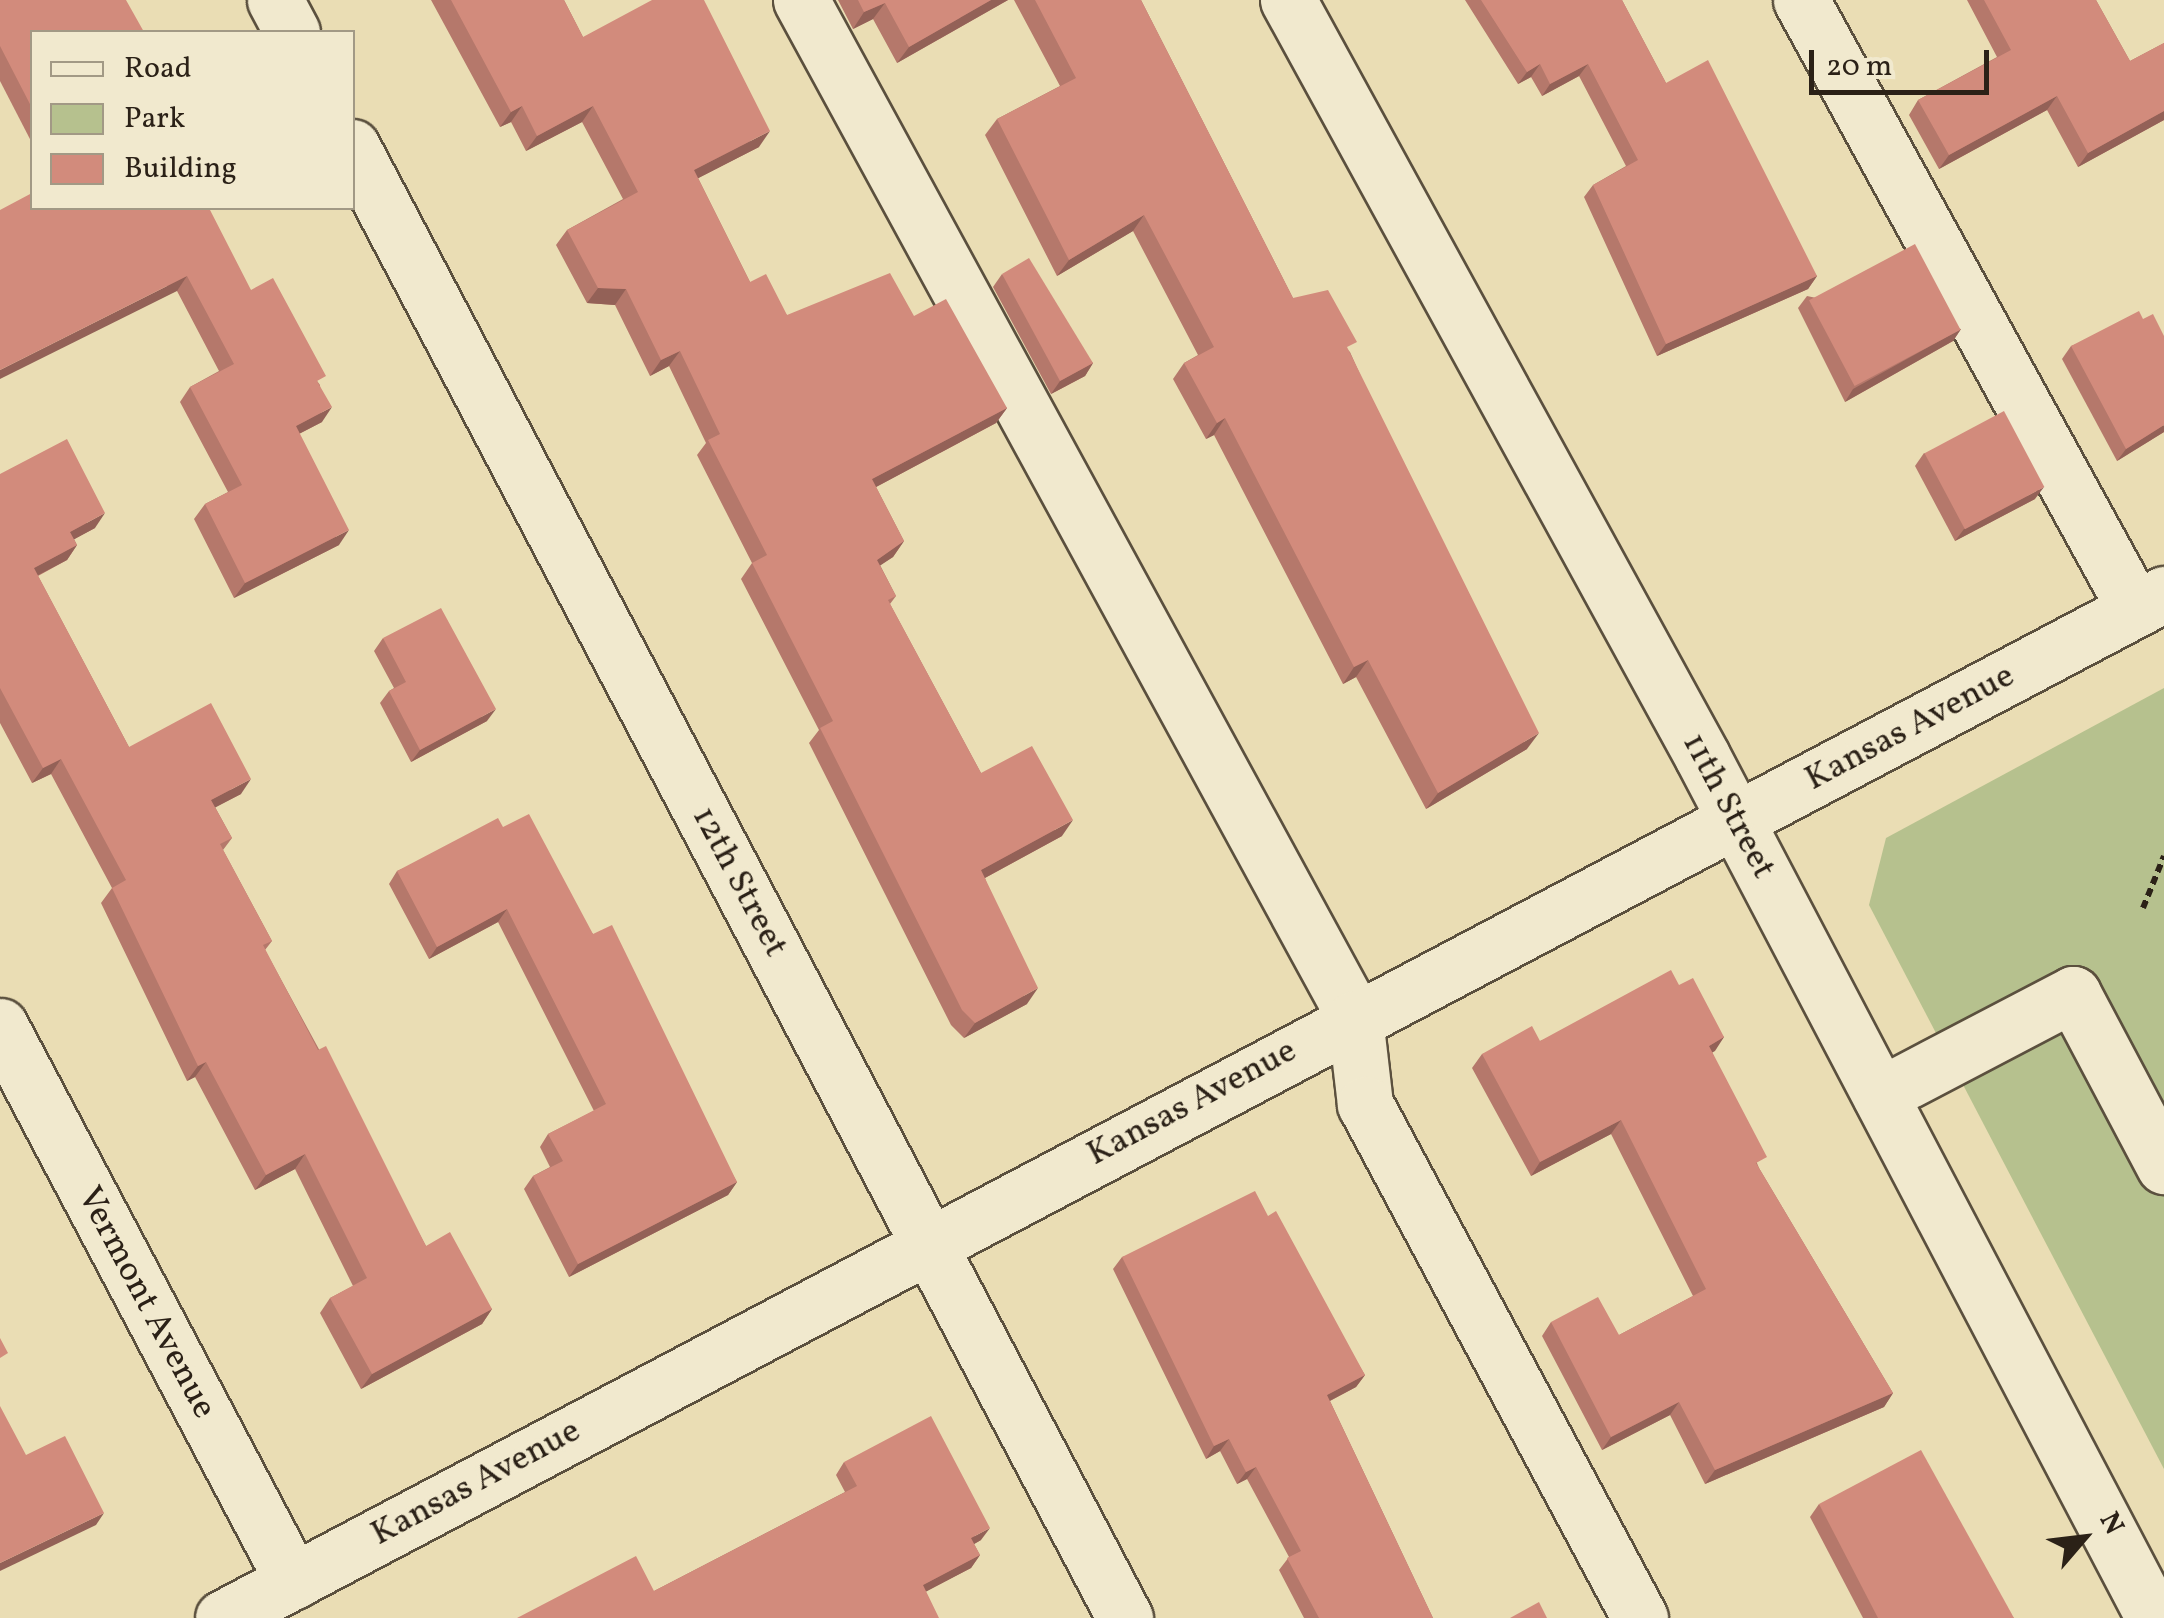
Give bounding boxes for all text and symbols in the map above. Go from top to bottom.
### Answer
legend [30,30,355,210]
scale bar [1814,30,1994,92]
text: 20 m [1826,46,1892,88]
text: Road [124,48,192,90]
text: Park [124,98,185,140]
text: Building [124,148,237,190]
street label: Kansas Avenue [1798,655,2022,801]
street label: 11th Street [1672,726,1784,886]
street label: 12th Street [682,800,796,964]
street label: Kansas Avenue [1080,1030,1304,1176]
street label: Vermont Avenue [67,1180,225,1426]
street label: Kansas Avenue [364,1410,588,1556]
north arrow [2034,1488,2134,1588]
text: N [2089,1506,2133,1542]

